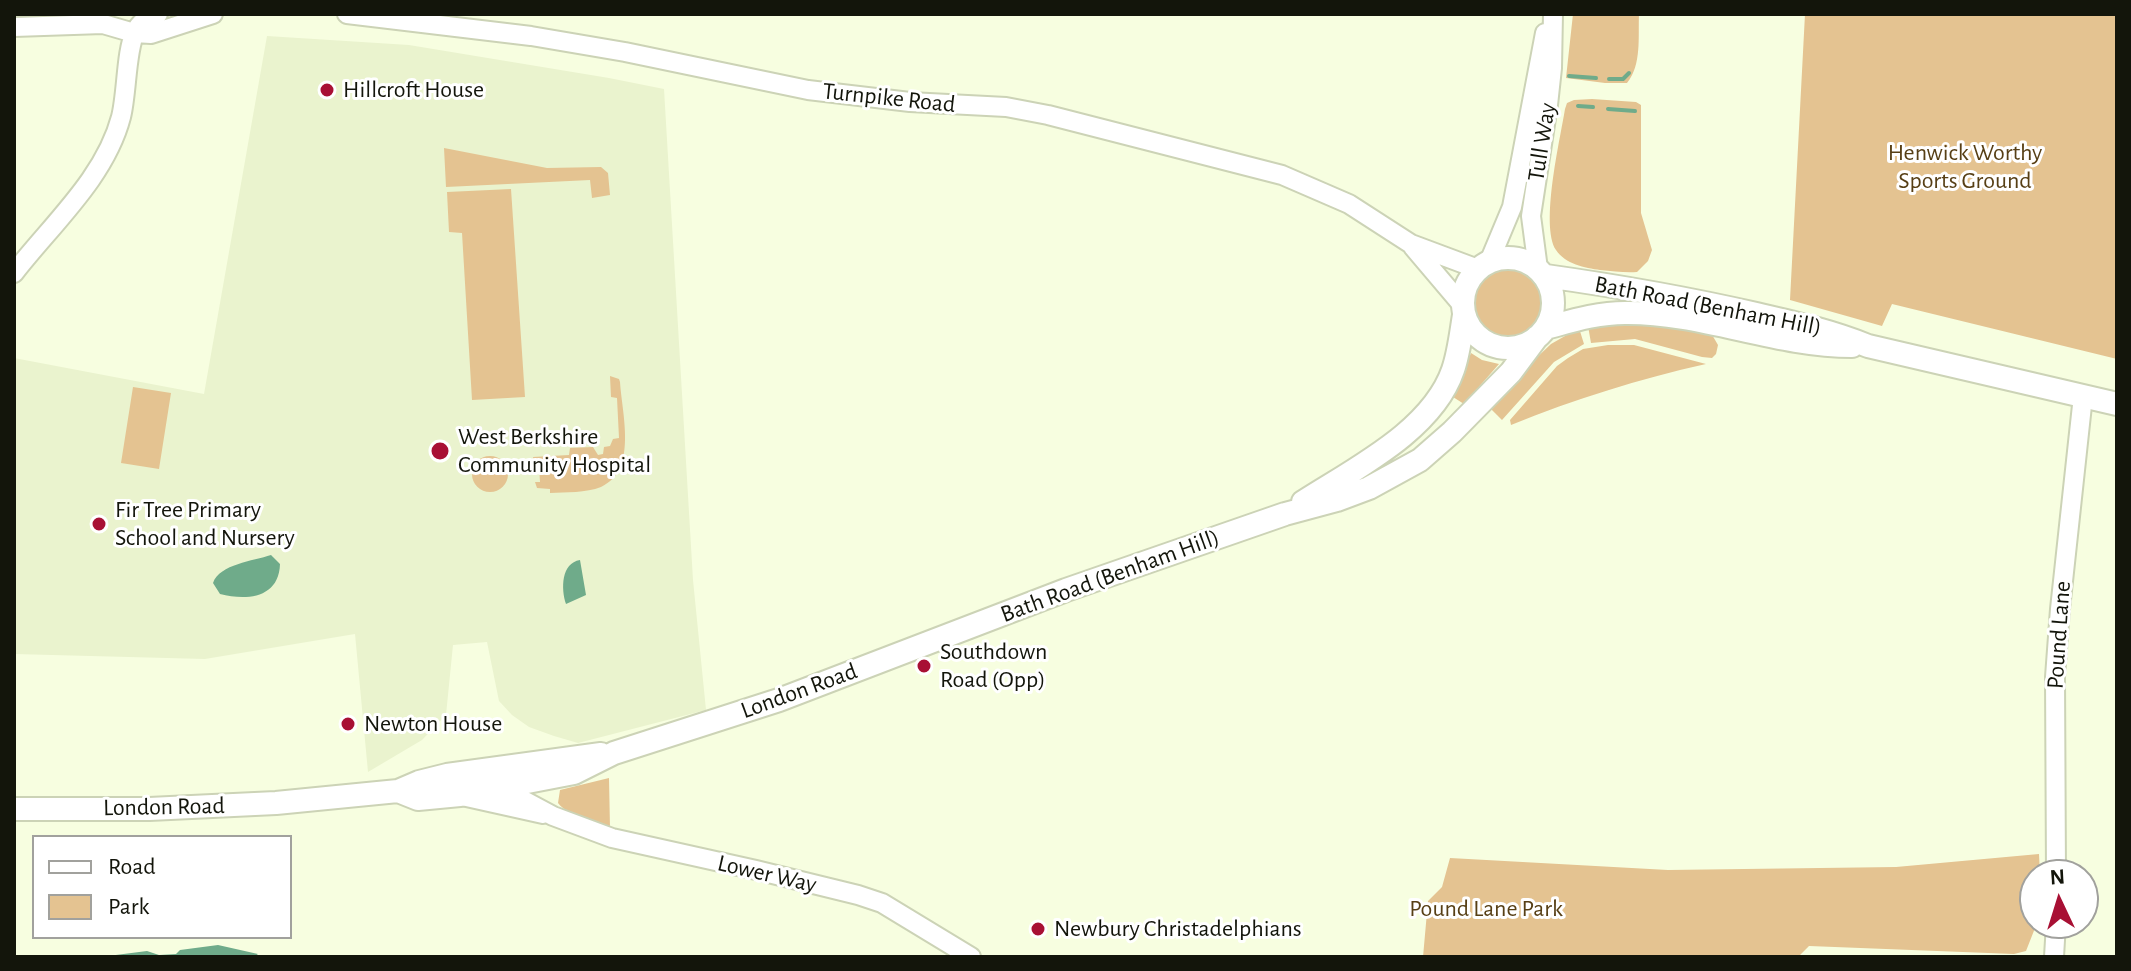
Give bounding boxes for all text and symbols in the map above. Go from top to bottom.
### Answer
place label: Hillcroft House [343,76,484,104]
street label: Turnpike Road [821,77,957,119]
marker: Hillcroft House [318,81,336,99]
street label: Tull Way [1522,101,1562,183]
park label: Henwick Worthy Sports Ground [1888,139,2042,195]
street label: Bath Road (Benham Hill) [1592,270,1824,342]
place label: West Berkshire Community Hospital [458,423,651,479]
marker: West Berkshire Community Hospital [429,440,451,462]
place label: Fir Tree Primary School and Nursery [115,496,295,552]
marker: Fir Tree Primary School and Nursery [90,515,108,533]
street label: Bath Road (Benham Hill) [997,523,1223,629]
street label: Pound Lane [2041,580,2077,690]
place label: Southdown Road (Opp) [940,638,1047,694]
street label: London Road [737,657,861,725]
marker: Southdown Road (Opp) [915,657,933,675]
place label: Newton House [364,710,502,738]
marker: Newton House [339,715,357,733]
street label: London Road [103,792,225,822]
legend [32,835,292,939]
street label: Lower Way [715,849,819,899]
text: Road [108,855,156,879]
north arrow [2019,859,2099,939]
text: N [2049,866,2066,889]
text: Park [108,895,149,919]
park label: Pound Lane Park [1409,895,1563,923]
place label: Newbury Christadelphians [1054,915,1302,943]
marker: Newbury Christadelphians [1029,920,1047,938]

